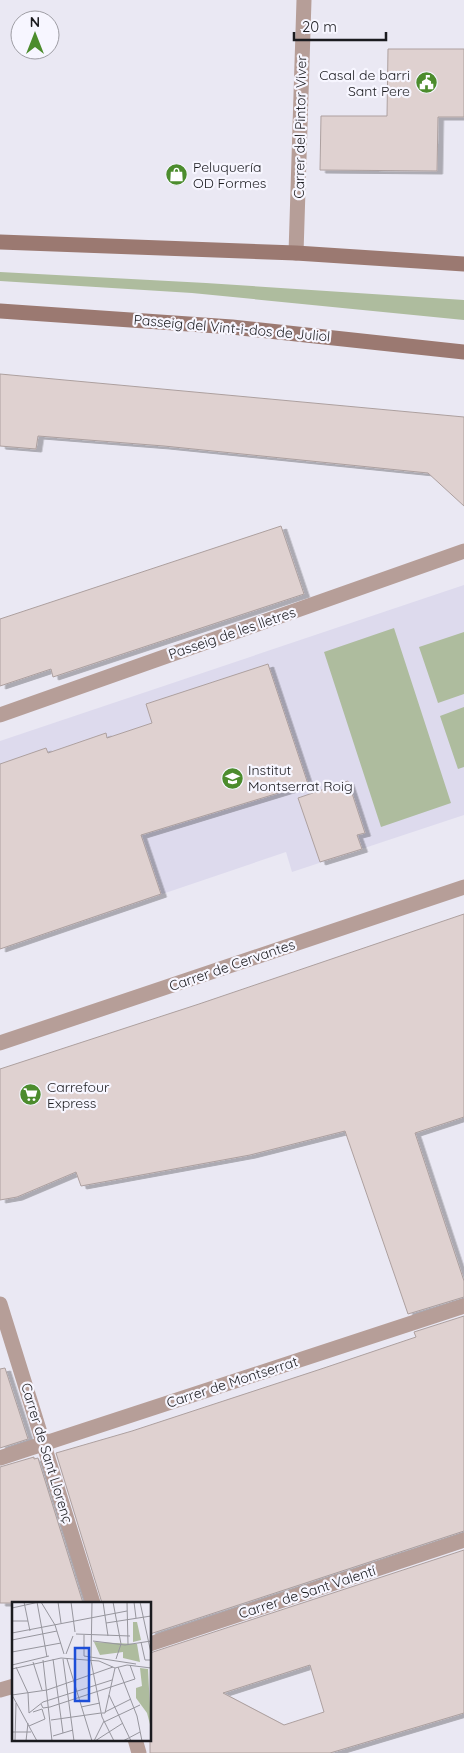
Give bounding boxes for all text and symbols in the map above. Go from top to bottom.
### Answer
north arrow [10,10,60,60]
scale bar [294,10,386,42]
text: N [30,13,40,31]
text: 20 m [302,17,337,36]
street label: Carrer del Pintor Viver [290,55,310,199]
place label: Casal de barri Sant Pere [319,66,410,100]
public building icon: Casal de barri Sant Pere [414,71,438,95]
place label: Peluquería OD Formes [193,158,266,192]
shop icon: Peluquería OD Formes [165,163,189,187]
street label: Passeig del Vint-i-dos de Juliol [133,310,331,346]
street label: Passeig de les lletres [166,603,298,663]
place label: Institut Montserrat Roig [248,761,353,795]
school or university icon: Institut Montserrat Roig [220,766,244,790]
street label: Carrer de Cervantes [167,935,297,995]
place label: Carrefour Express [47,1078,110,1112]
supermarket icon: Carrefour Express [19,1083,43,1107]
street label: Carrer de Montserrat [164,1352,300,1412]
street label: Carrer de Sant Llorenç [17,1381,77,1525]
street label: Carrer de Sant Valentí [236,1561,378,1623]
inset map [12,1602,151,1740]

